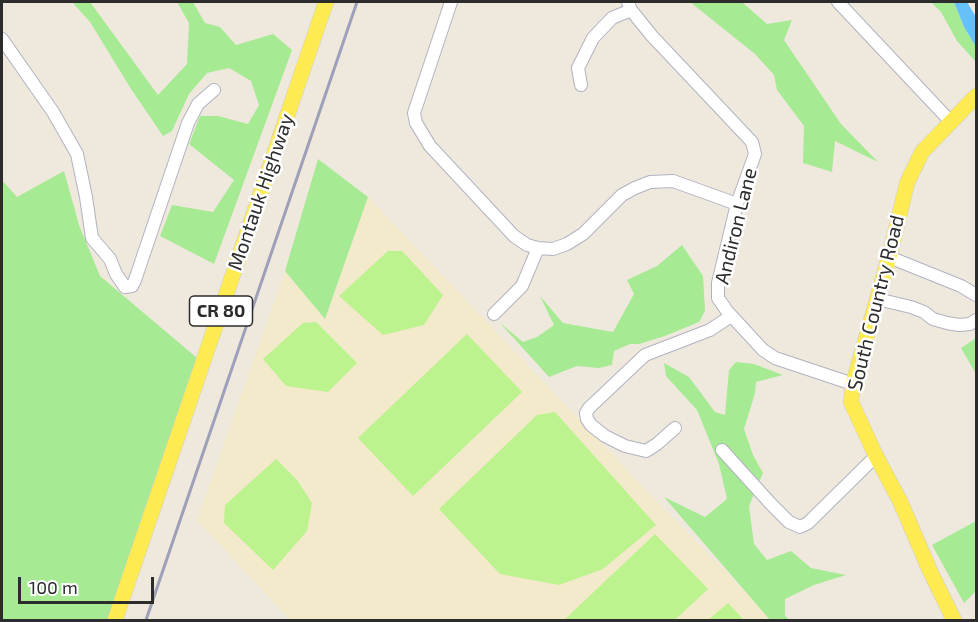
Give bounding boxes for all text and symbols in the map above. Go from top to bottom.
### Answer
street label: Montauk Highway [223,110,299,274]
street label: Andiron Lane [710,165,762,287]
street label: South Country Road [843,213,909,393]
road number: CR 80 [190,296,252,326]
scale bar [21,565,158,603]
text: 100 m [29,576,78,598]

